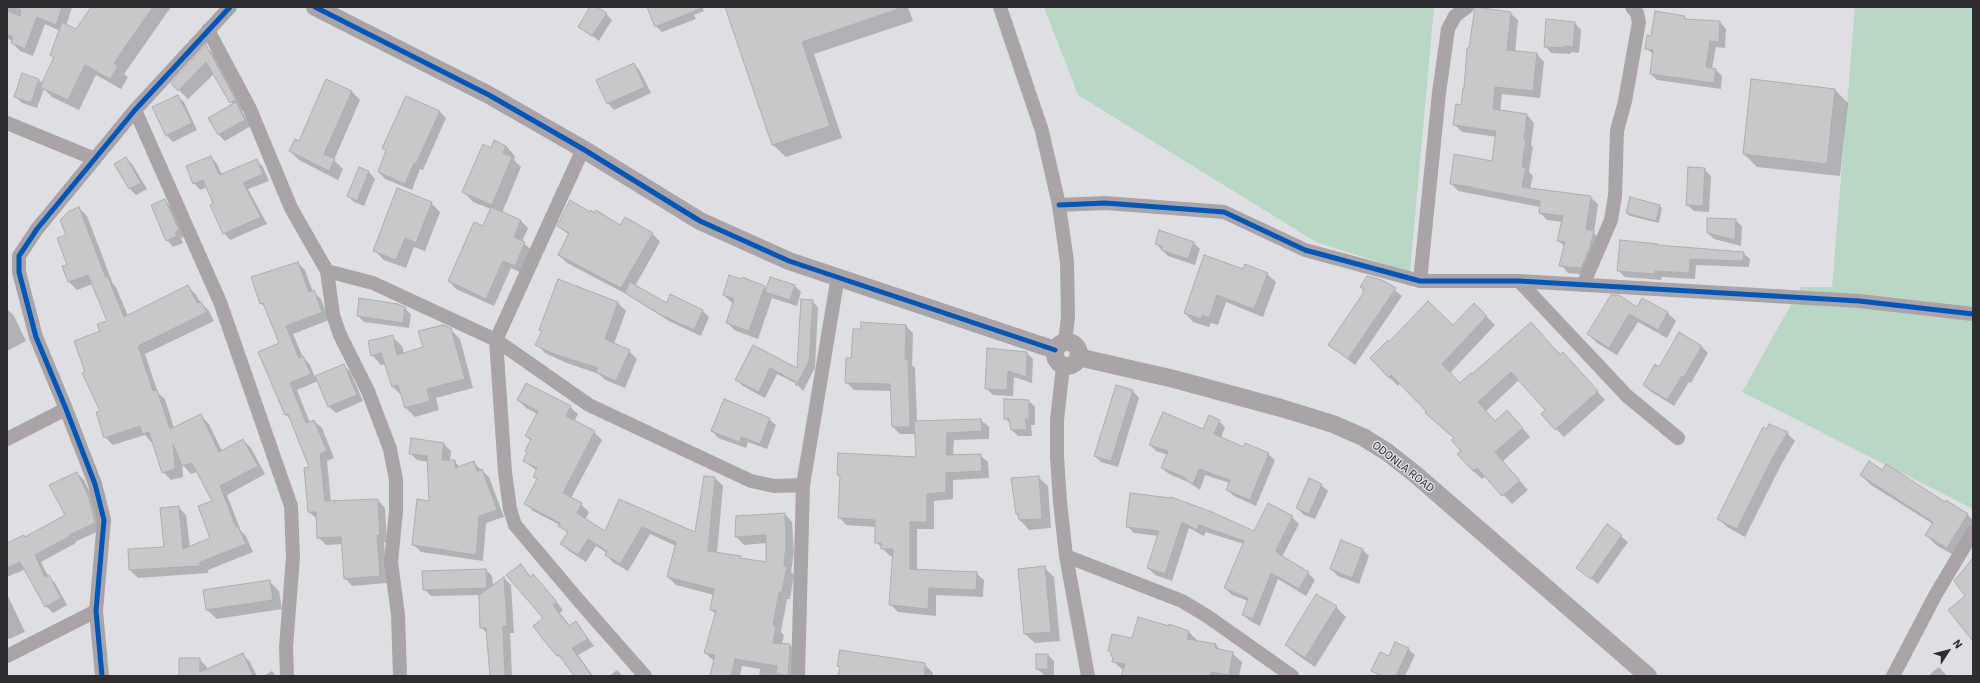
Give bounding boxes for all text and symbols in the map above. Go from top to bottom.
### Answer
street label: ODONLA ROAD [1369,439,1437,495]
north arrow [1928,631,1968,671]
text: N [1950,637,1966,651]

